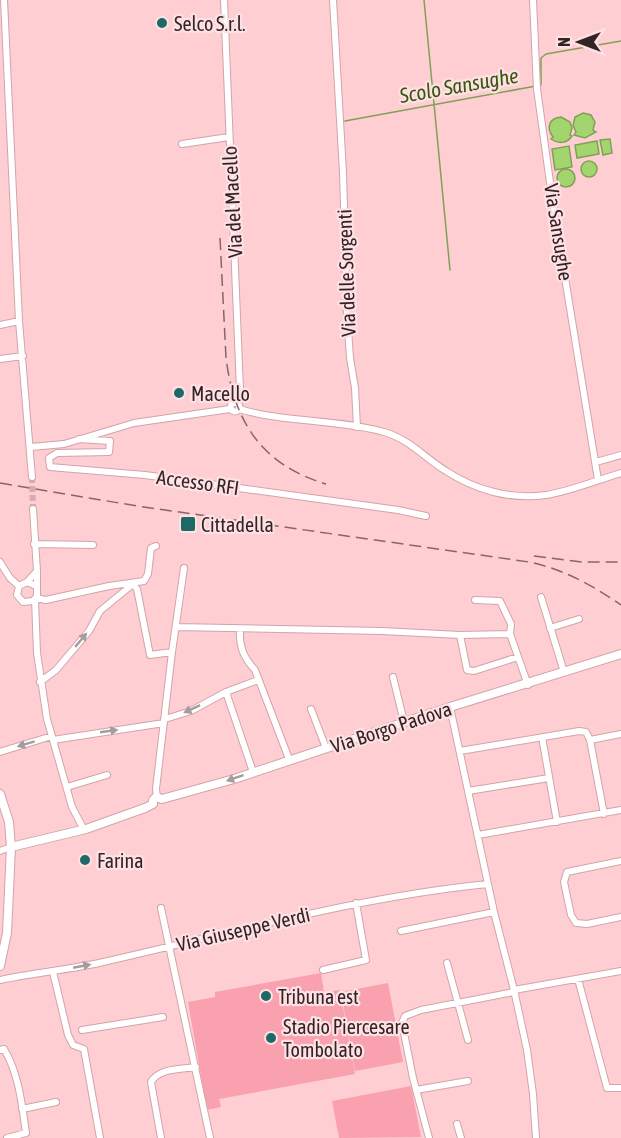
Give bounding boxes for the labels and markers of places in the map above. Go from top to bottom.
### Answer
place label: Selco S.r.l. [174,12,246,35]
marker: Selco S.r.l. [155,16,169,30]
place label: Macello [191,382,250,405]
marker: Macello [172,386,186,400]
place label: Cittadella [201,513,274,536]
marker: Cittadella [179,515,197,533]
place label: Farina [97,849,143,872]
marker: Farina [78,853,92,867]
place label: Tribuna est [278,985,359,1008]
marker: Tribuna est [259,989,273,1003]
place label: Stadio Piercesare Tombolato [283,1015,409,1061]
marker: Stadio Piercesare Tombolato [264,1031,278,1045]

